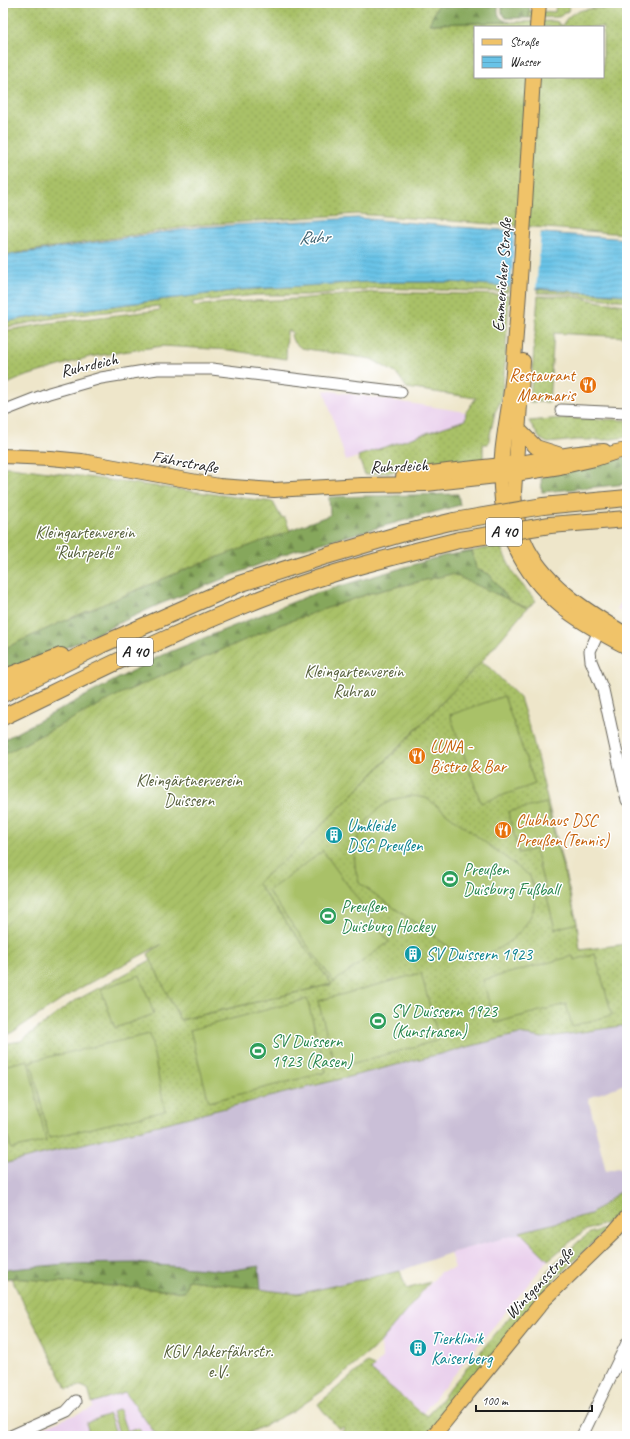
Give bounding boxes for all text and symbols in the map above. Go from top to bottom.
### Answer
legend [474,26,604,78]
text: Straße [510,34,539,50]
text: Wasser [510,54,542,70]
street label: Emmericher Straße [488,216,517,332]
water label: Ruhr [298,225,332,249]
street label: Ruhrdeich [58,348,121,382]
place label: Restaurant Marmaris [509,365,577,406]
restaurant icon: Restaurant Marmaris [578,375,598,395]
street label: Fährstraße [150,446,221,478]
street label: Ruhrdeich [370,454,430,478]
road number: A 40 [486,518,522,546]
park label: Kleingartenverein "Ruhrperle" [35,522,136,563]
road number: A 40 [117,638,153,666]
park label: Kleingartenverein Ruhrau [304,661,405,702]
place label: LUNA - Bistro & Bar [430,736,508,777]
restaurant icon: LUNA - Bistro & Bar [407,746,427,766]
park label: Kleingärtnerverein Duissern [136,770,243,811]
place label: Clubhaus DSC Preußen(Tennis) [516,810,610,851]
place label: Umkleide DSC Preußen [347,815,424,856]
restaurant icon: Clubhaus DSC Preußen(Tennis) [493,820,513,840]
building icon: Umkleide DSC Preußen [324,825,344,845]
place label: Preußen Duisburg Fußball [463,859,562,900]
sports icon: Preußen Duisburg Fußball [440,869,460,889]
place label: Preußen Duisburg Hockey [341,896,436,937]
sports icon: Preußen Duisburg Hockey [318,906,338,926]
building icon: SV Duissern 1923 [403,944,423,964]
place label: SV Duissern 1923 [426,944,533,965]
place label: SV Duissern 1923 (Kunstrasen) [391,1001,498,1042]
sports icon: SV Duissern 1923 (Kunstrasen) [368,1011,388,1031]
place label: SV Duissern 1923 (Rasen) [271,1031,354,1072]
sports icon: SV Duissern 1923 (Rasen) [248,1041,268,1061]
street label: Wintgensstraße [500,1241,579,1323]
place label: Tierklinik Kaiserberg [431,1328,494,1369]
building icon: Tierklinik Kaiserberg [408,1338,428,1358]
park label: KGV Aakerfährstr. e.V. [163,1341,274,1382]
scale bar [476,1387,592,1413]
text: 100 m [482,1393,509,1409]

